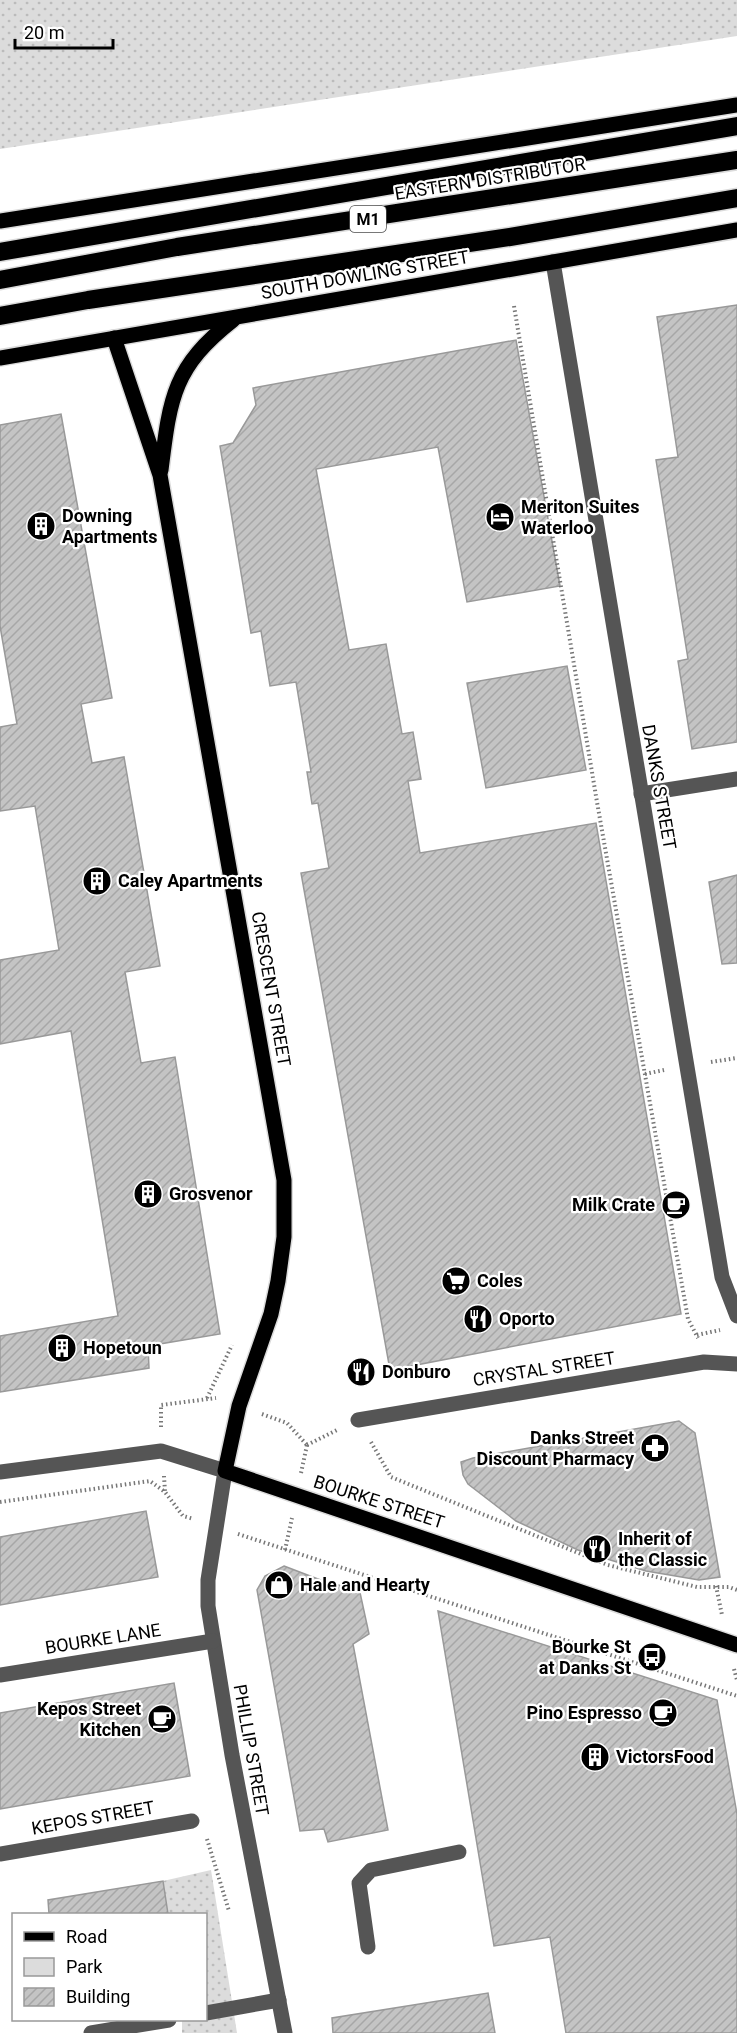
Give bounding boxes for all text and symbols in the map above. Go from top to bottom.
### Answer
scale bar [15,12,112,50]
text: 20 m [24,22,64,43]
street label: EASTERN DISTRIBUTOR [393,153,587,204]
road number: M1 [350,206,386,232]
street label: SOUTH DOWLING STREET [259,246,471,303]
place label: Meriton Suites Waterloo [521,496,639,538]
hotel icon: Meriton Suites Waterloo [484,501,516,533]
place label: Downing Apartments [62,505,157,547]
building icon: Downing Apartments [25,510,57,542]
street label: DANKS STREET [638,723,681,851]
building icon: Caley Apartments [81,865,113,897]
place label: Caley Apartments [118,870,263,891]
street label: CRESCENT STREET [248,910,296,1068]
building icon: Grosvenor [132,1178,164,1210]
place label: Grosvenor [169,1183,253,1204]
cafe icon: Milk Crate [660,1189,692,1221]
place label: Milk Crate [572,1194,655,1215]
supermarket icon: Coles [440,1265,472,1297]
place label: Coles [477,1270,523,1291]
restaurant icon: Oporto [462,1303,494,1335]
place label: Oporto [499,1308,555,1329]
building icon: Hopetoun [46,1332,78,1364]
place label: Hopetoun [83,1337,162,1358]
street label: CRYSTAL STREET [471,1347,617,1390]
restaurant icon: Donburo [345,1356,377,1388]
place label: Donburo [382,1361,451,1382]
place label: Danks Street Discount Pharmacy [476,1427,635,1469]
pharmacy icon: Danks Street Discount Pharmacy [639,1432,671,1464]
street label: BOURKE STREET [311,1470,447,1533]
place label: Inherit of the Classic [618,1528,707,1570]
restaurant icon: Inherit of the Classic [581,1533,613,1565]
shop icon: Hale and Hearty [263,1569,295,1601]
place label: Hale and Hearty [300,1574,431,1595]
street label: BOURKE LANE [43,1619,162,1658]
place label: Bourke St at Danks St [539,1636,631,1678]
bus stop icon: Bourke St at Danks St [636,1641,668,1673]
street label: PHILLIP STREET [230,1683,273,1818]
cafe icon: Pino Espresso [647,1697,679,1729]
place label: Kepos Street Kitchen [37,1698,141,1740]
place label: Pino Espresso [527,1702,642,1723]
cafe icon: Kepos Street Kitchen [146,1703,178,1735]
building icon: VictorsFood [579,1741,611,1773]
place label: VictorsFood [616,1746,714,1767]
street label: KEPOS STREET [30,1796,156,1839]
legend [12,1913,207,2021]
text: Road [66,1926,107,1947]
text: Park [66,1956,103,1977]
text: Building [66,1986,130,2007]

